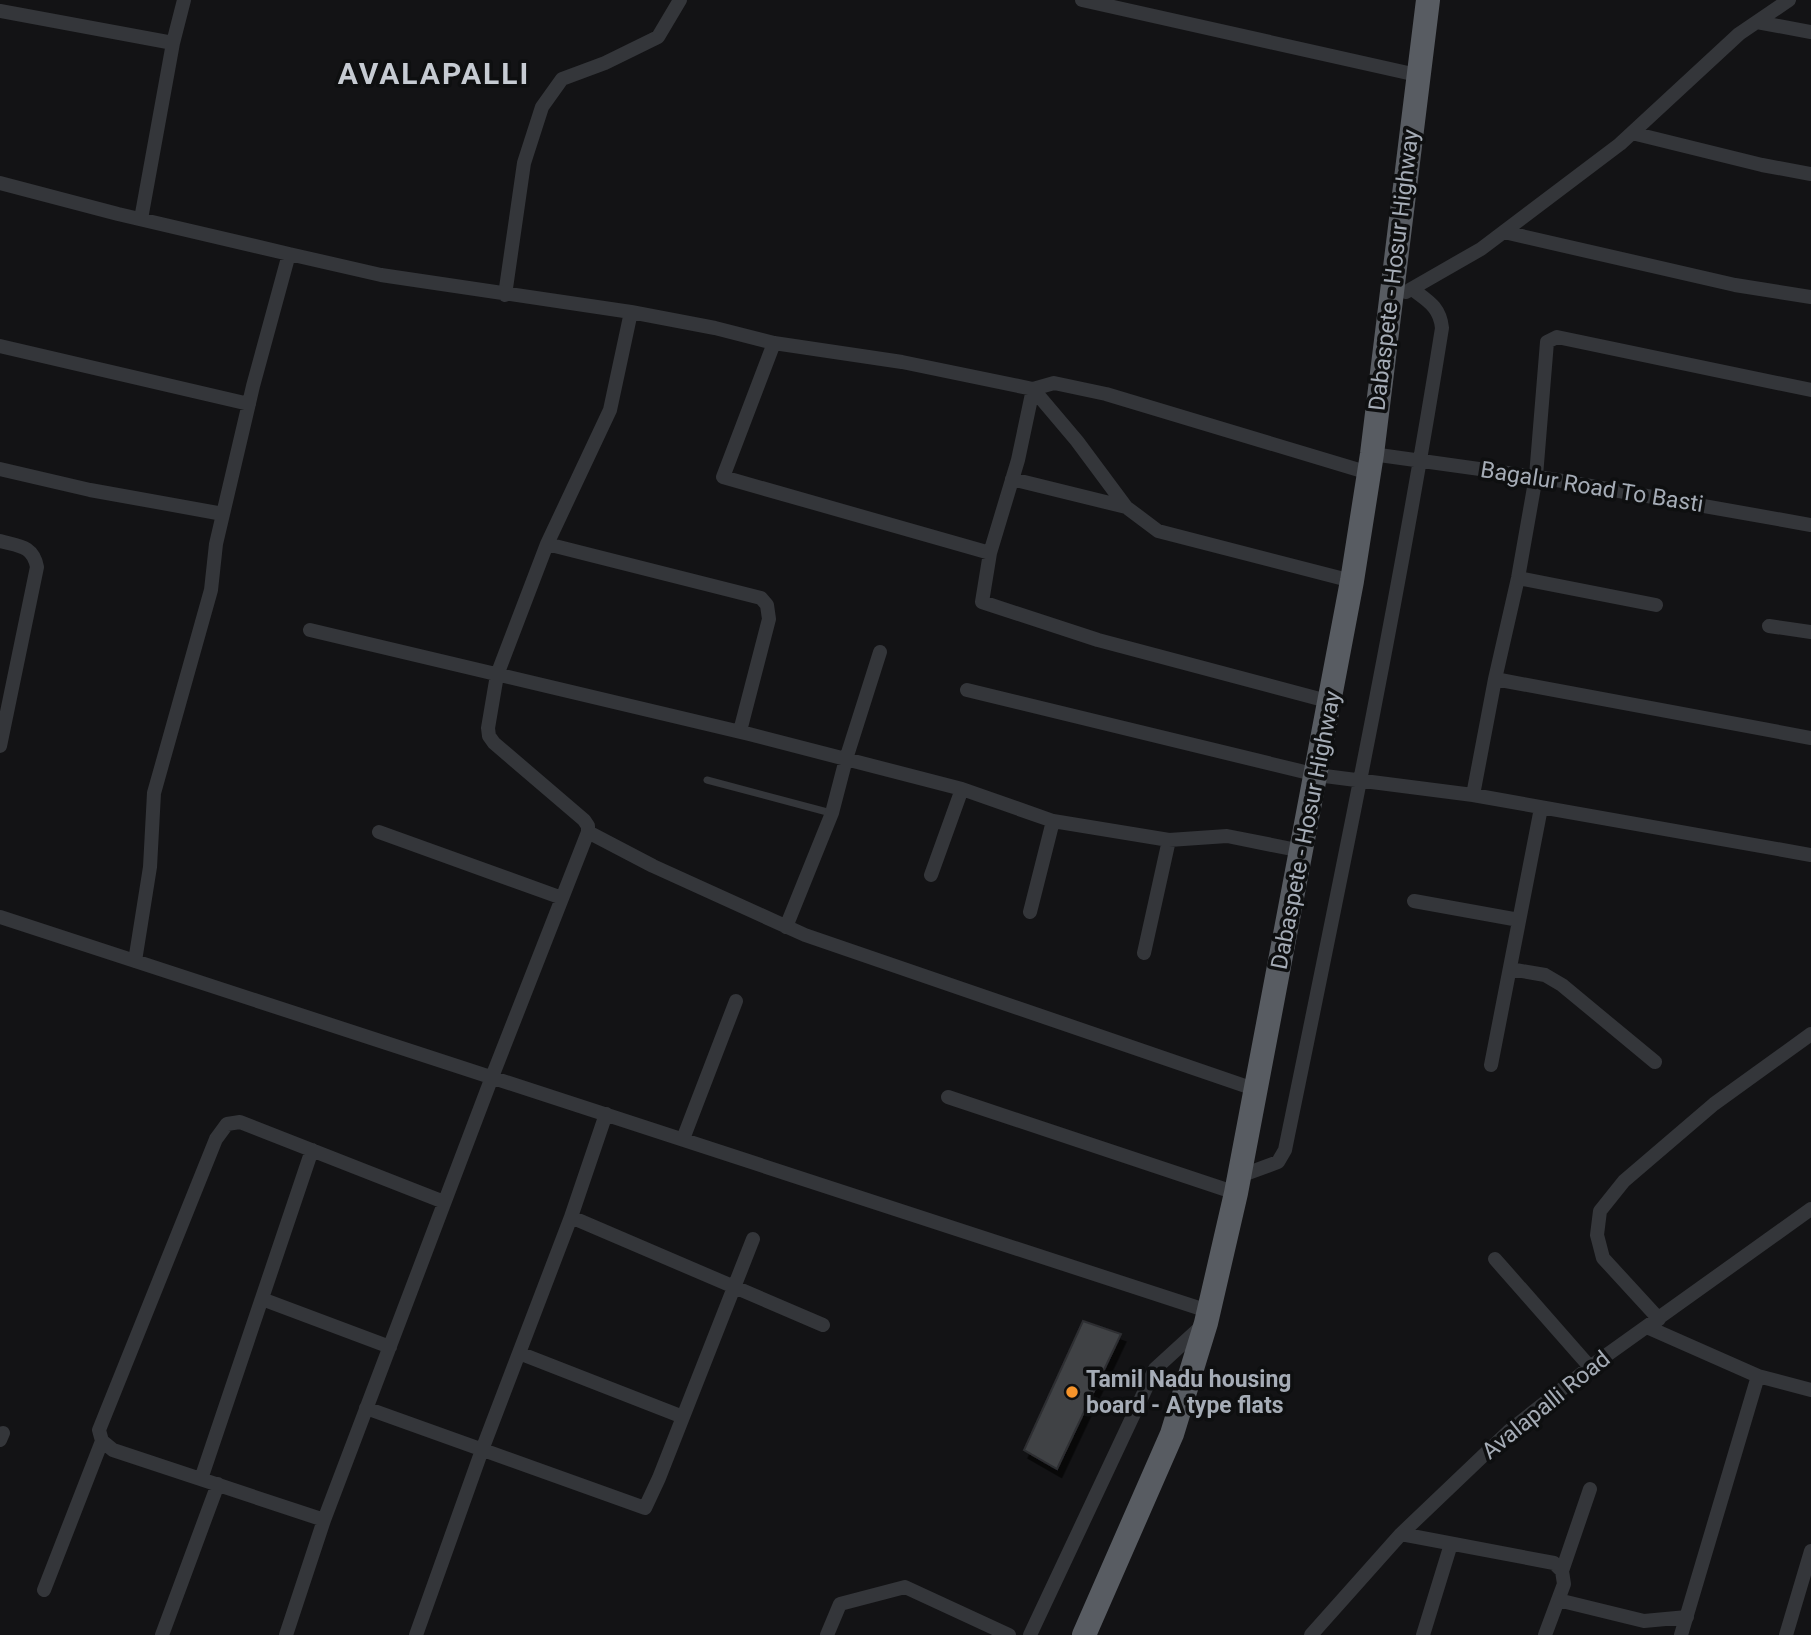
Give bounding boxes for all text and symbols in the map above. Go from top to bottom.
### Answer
district label: AVALAPALLI [338,56,530,91]
street label: Dabaspete - Hosur Highway [1363,128,1425,412]
street label: Bagalur Road To Basti [1479,456,1705,518]
street label: Dabaspete - Hosur Highway [1266,688,1346,972]
street label: Avalapalli Road [1477,1345,1615,1465]
place label: Tamil Nadu housing board - A type flats [1086,1366,1291,1419]
marker: Tamil Nadu housing board - A type flats [1064,1384,1080,1400]

